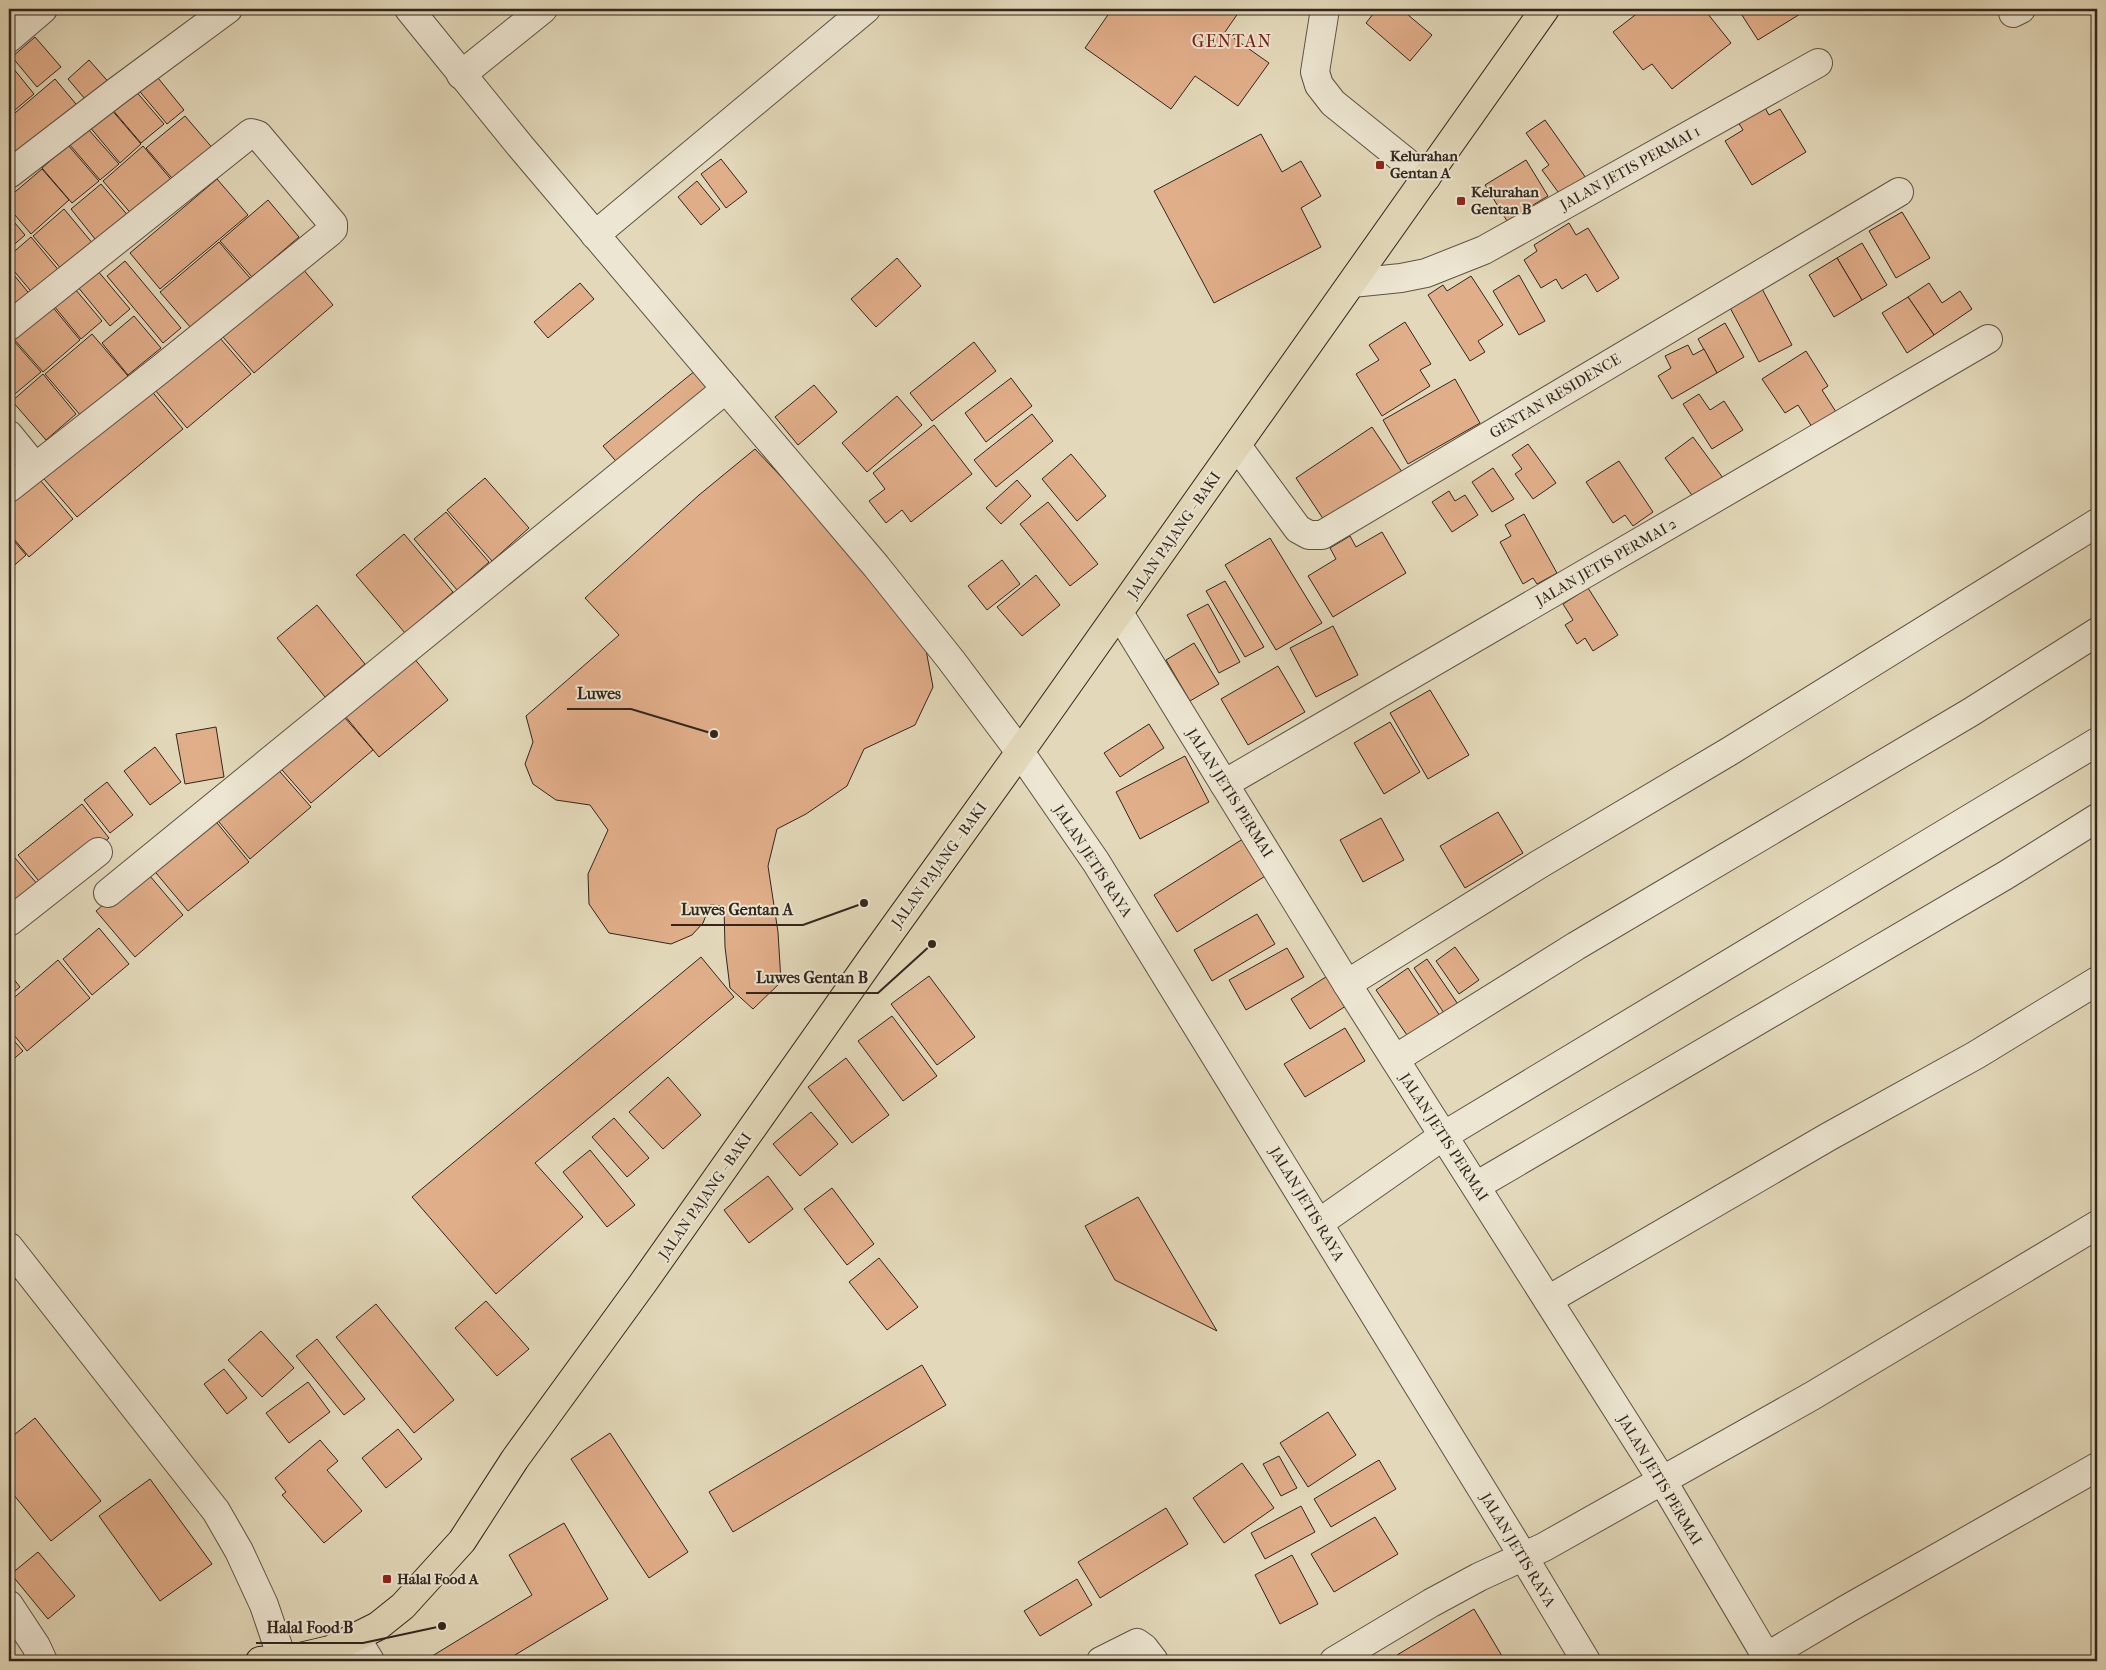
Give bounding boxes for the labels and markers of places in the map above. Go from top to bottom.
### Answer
place label: Kelurahan Gentan A [1390,147,1458,182]
marker: Kelurahan Gentan A [1374,159,1386,171]
place label: Kelurahan Gentan B [1471,183,1539,218]
marker: Kelurahan Gentan B [1455,195,1467,207]
callout: Luwes [567,678,631,709]
callout: Luwes Gentan A [671,894,803,925]
callout: Luwes Gentan B [746,962,878,993]
place label: Halal Food A [397,1570,480,1588]
marker: Halal Food A [381,1573,393,1585]
callout: Halal Food B [256,1612,363,1643]

